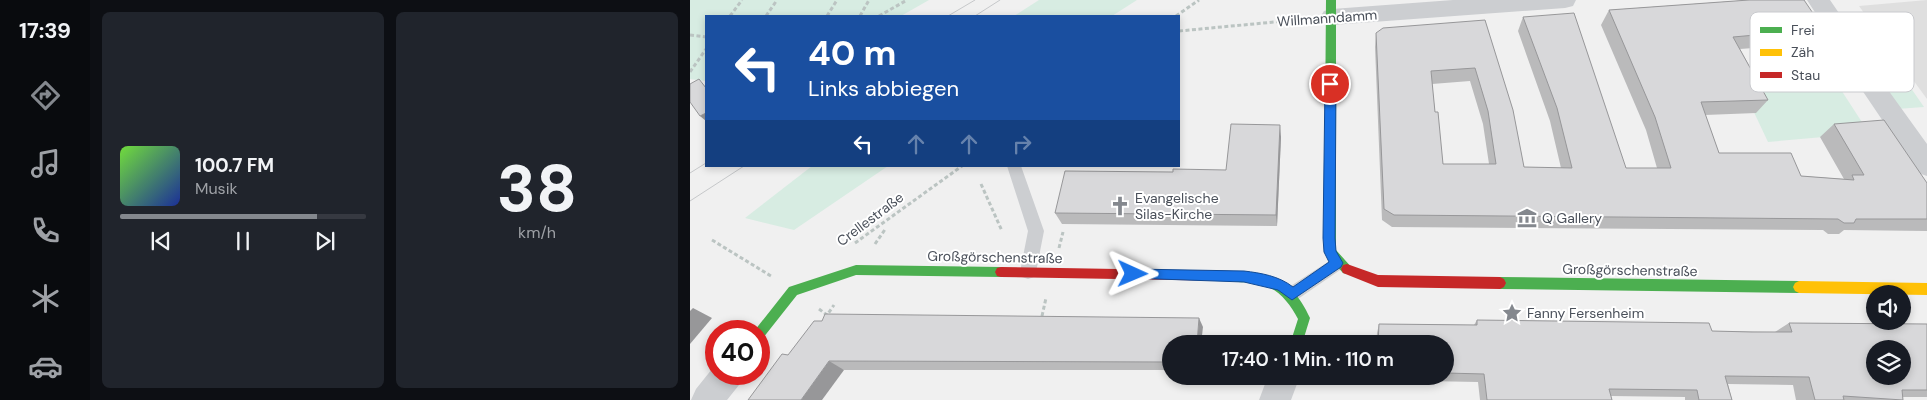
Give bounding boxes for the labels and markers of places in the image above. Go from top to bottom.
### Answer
pin [1309,63,1351,105]
place label: Evangelische Silas-Kirche [1135,189,1219,223]
church icon: Evangelische Silas-Kirche [1109,195,1131,217]
museum icon: Q Gallery [1516,207,1538,229]
place label: Q Gallery [1542,209,1602,227]
place icon: Fanny Fersenheim [1501,302,1523,324]
place label: Fanny Fersenheim [1527,304,1644,322]

